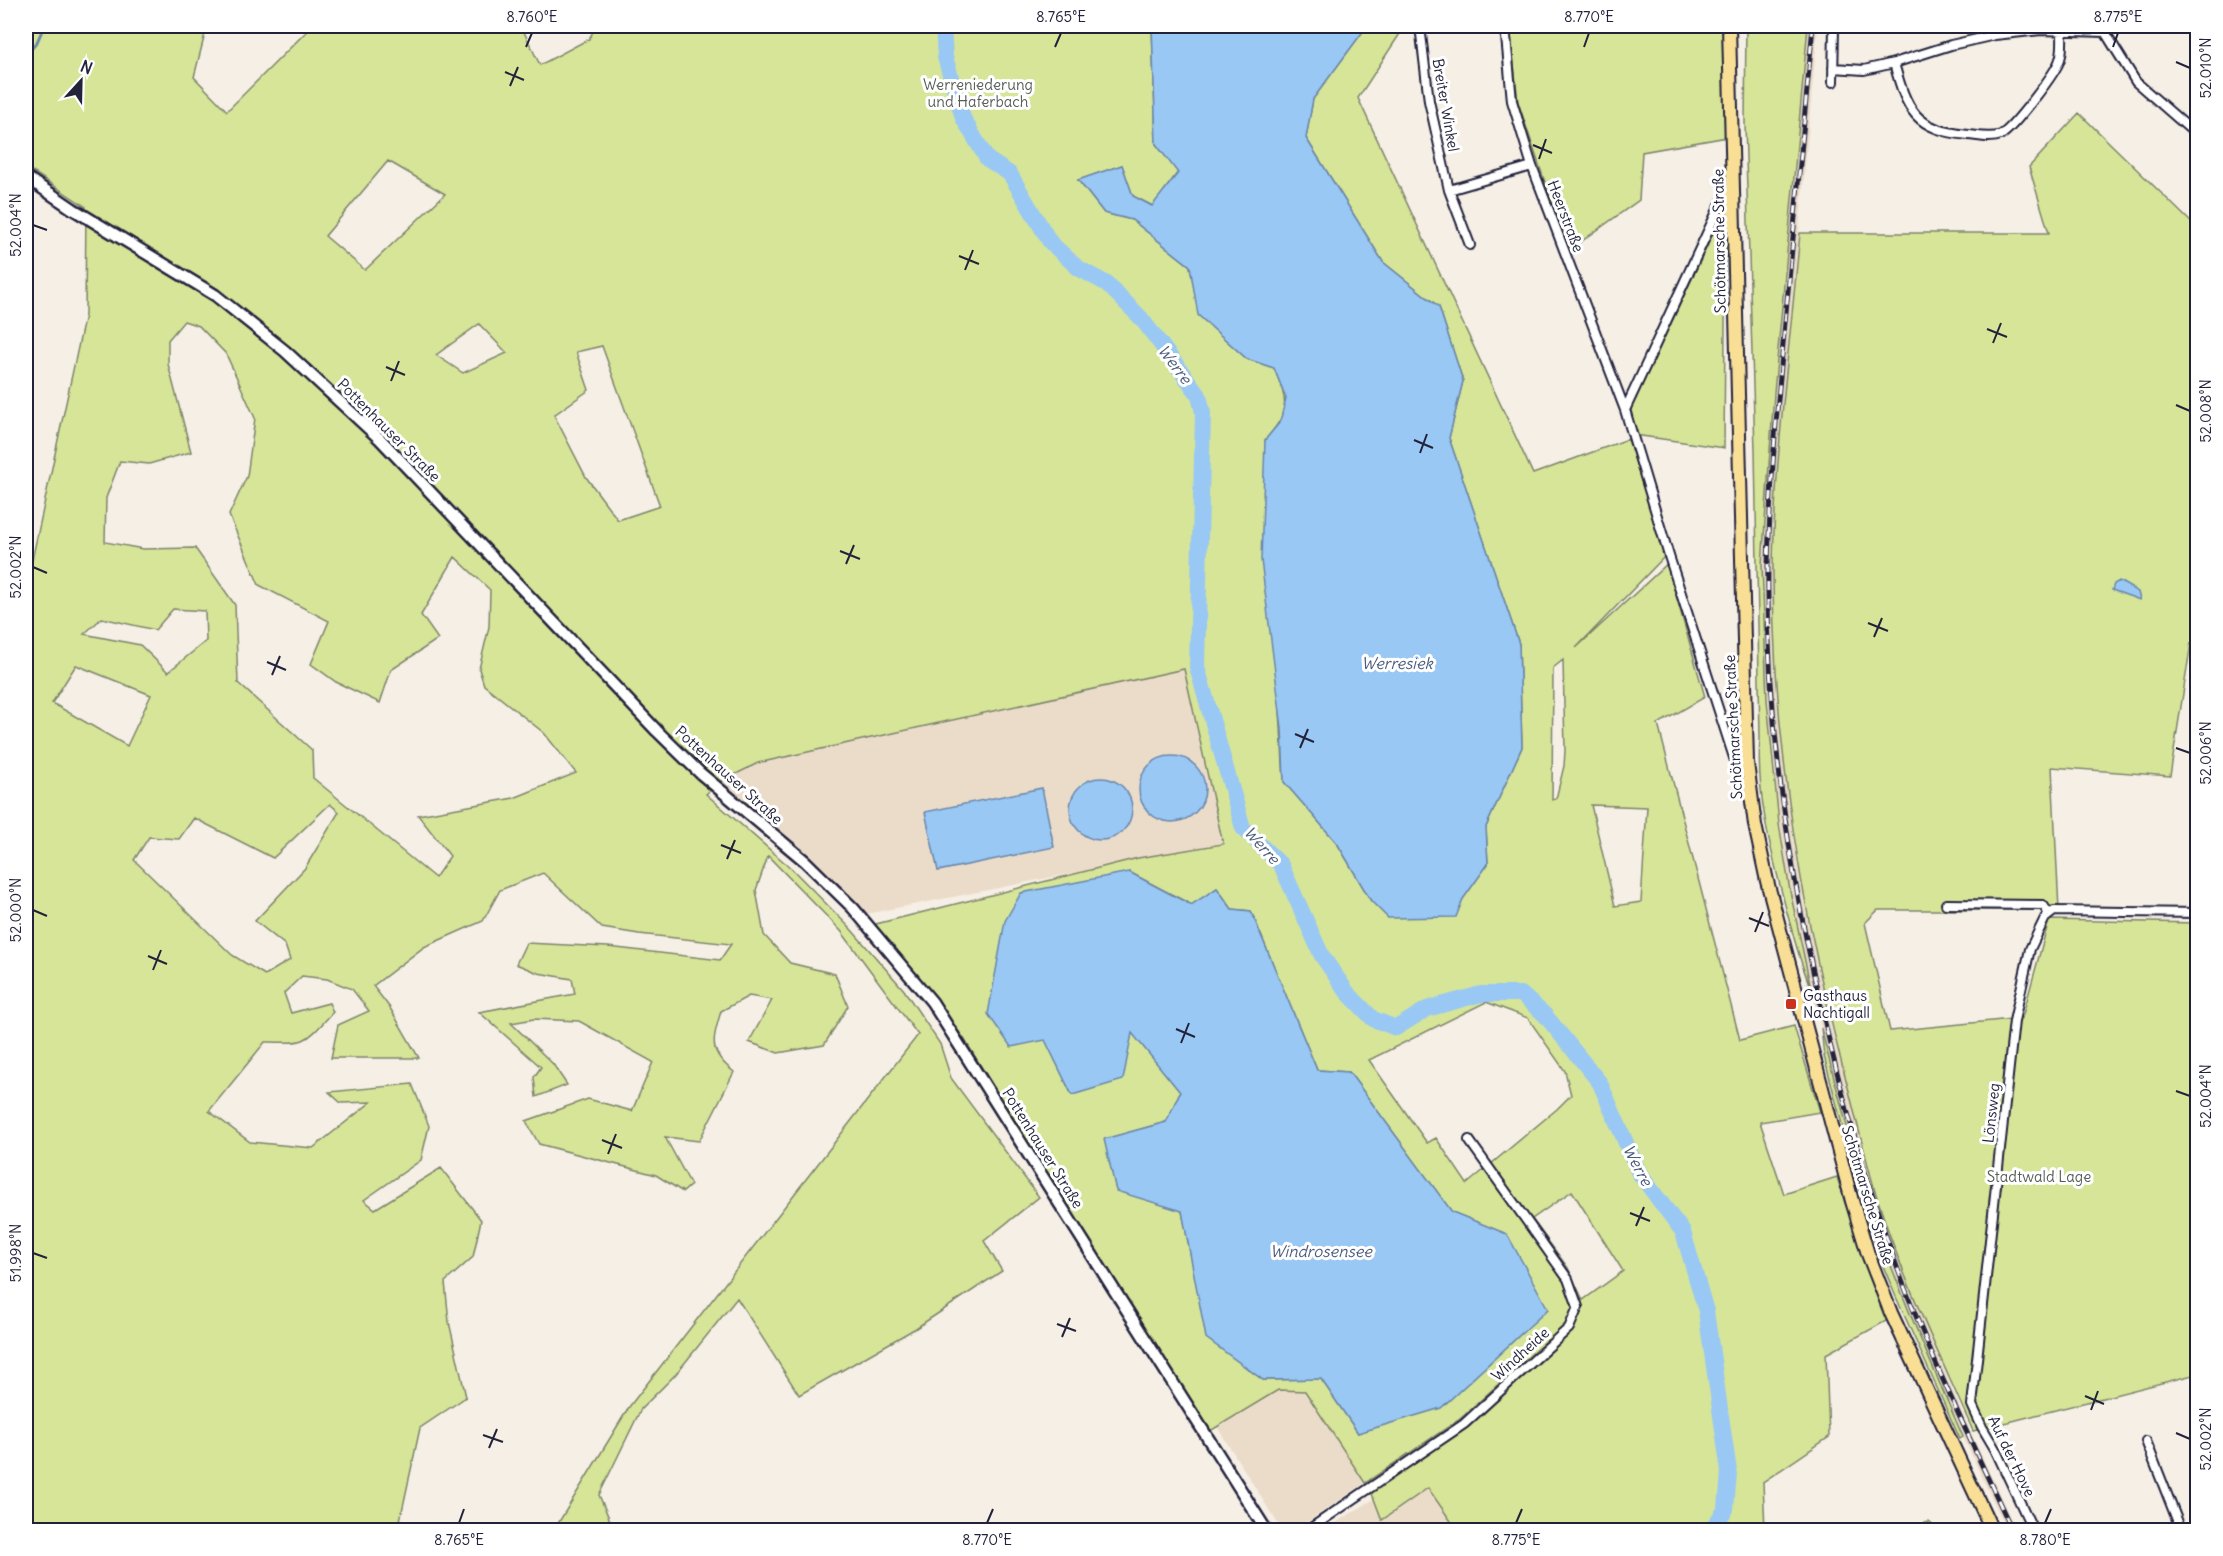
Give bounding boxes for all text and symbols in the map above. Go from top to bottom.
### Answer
text: 8.760°E [506,7,558,26]
text: 8.765°E [1036,7,1086,26]
text: 8.770°E [1564,7,1614,26]
text: 8.775°E [2094,7,2143,26]
text: 52.010°N [2196,37,2215,99]
north arrow [51,51,111,111]
text: N [78,56,95,78]
street label: Breiter Winkel [1428,57,1464,153]
park label: Werreniederung und Haferbach [923,75,1033,111]
street label: Schötmarsche Straße [1708,169,1730,313]
street label: Heerstraße [1544,177,1588,255]
text: 52.004°N [6,193,25,257]
water label: Werre [1154,340,1197,389]
street label: Pottenhauser Straße [333,374,445,486]
text: 52.008°N [2196,379,2215,443]
text: 52.002°N [6,535,25,599]
water label: Werresiek [1361,653,1435,673]
street label: Schötmarsche Straße [1720,654,1746,800]
text: 52.006°N [2196,721,2215,785]
street label: Pottenhauser Straße [671,722,787,828]
water label: Werre [1240,822,1285,869]
text: 52.000°N [6,878,25,942]
place label: Gasthaus Nachtigall [1803,986,1870,1022]
marker: Gasthaus Nachtigall [1784,997,1798,1011]
text: 52.004°N [2196,1064,2215,1128]
street label: Lönsweg [1978,1082,2004,1144]
street label: Pottenhauser Straße [998,1084,1088,1212]
street label: Schötmarsche Straße [1838,1123,1898,1267]
water label: Werre [1619,1141,1658,1190]
park label: Stadtwald Lage [1987,1167,2091,1186]
text: 51.998°N [6,1224,25,1282]
water label: Windrosensee [1270,1241,1373,1261]
street label: Windheide [1487,1323,1553,1385]
text: 52.002°N [2196,1407,2215,1471]
street label: Auf der Hove [1984,1412,2040,1500]
text: 8.765°E [434,1530,484,1549]
text: 8.770°E [962,1530,1012,1549]
text: 8.775°E [1492,1530,1541,1549]
text: 8.780°E [2019,1530,2071,1549]

